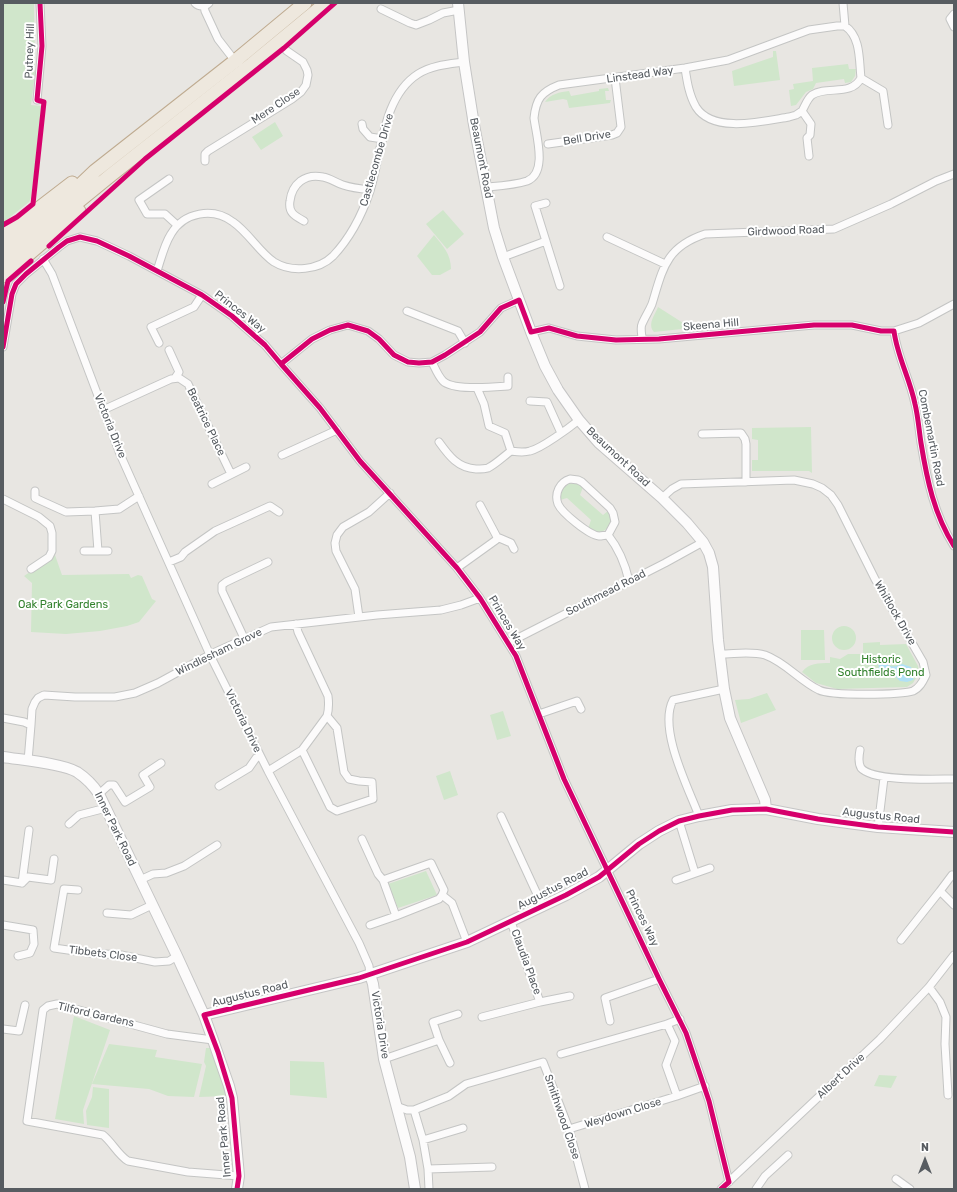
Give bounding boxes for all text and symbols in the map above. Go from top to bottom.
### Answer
street label: Putney Hill [22,23,38,79]
street label: Linstead Way [606,64,674,86]
street label: Mere Close [249,85,303,127]
street label: Castlecombe Drive [357,112,397,208]
street label: Beaumont Road [467,117,495,199]
street label: Bell Drive [562,128,612,148]
street label: Girdwood Road [747,223,825,239]
street label: Princes Way [212,288,268,336]
street label: Skeena Hill [683,316,739,334]
street label: Beatrice Place [184,386,228,458]
street label: Combemartin Road [915,388,947,488]
street label: Victoria Drive [91,392,129,460]
street label: Beaumont Road [584,424,652,490]
street label: Southmead Road [564,567,648,619]
street label: Whitlock Drive [871,578,919,648]
street label: Princes Way [485,593,529,653]
park label: Oak Park Gardens [18,598,108,612]
street label: Windlesham Grove [174,625,264,679]
park label: Historic Southfields Pond [838,653,924,679]
street label: Victoria Drive [222,687,264,755]
street label: Inner Park Road [91,790,139,868]
street label: Augustus Road [842,805,920,827]
street label: Augustus Road [515,865,591,913]
street label: Princes Way [623,887,661,949]
street label: Claudia Place [508,927,544,997]
street label: Tibbets Close [68,943,138,965]
street label: Augustus Road [211,978,289,1010]
street label: Victoria Drive [368,990,392,1060]
street label: Tilford Gardens [57,1000,135,1030]
street label: Albert Drive [814,1051,868,1101]
street label: Smithwood Close [541,1073,583,1161]
street label: Weydown Close [583,1095,663,1131]
street label: Inner Park Road [214,1096,234,1178]
north arrow [905,1140,945,1180]
text: N [921,1141,929,1154]

